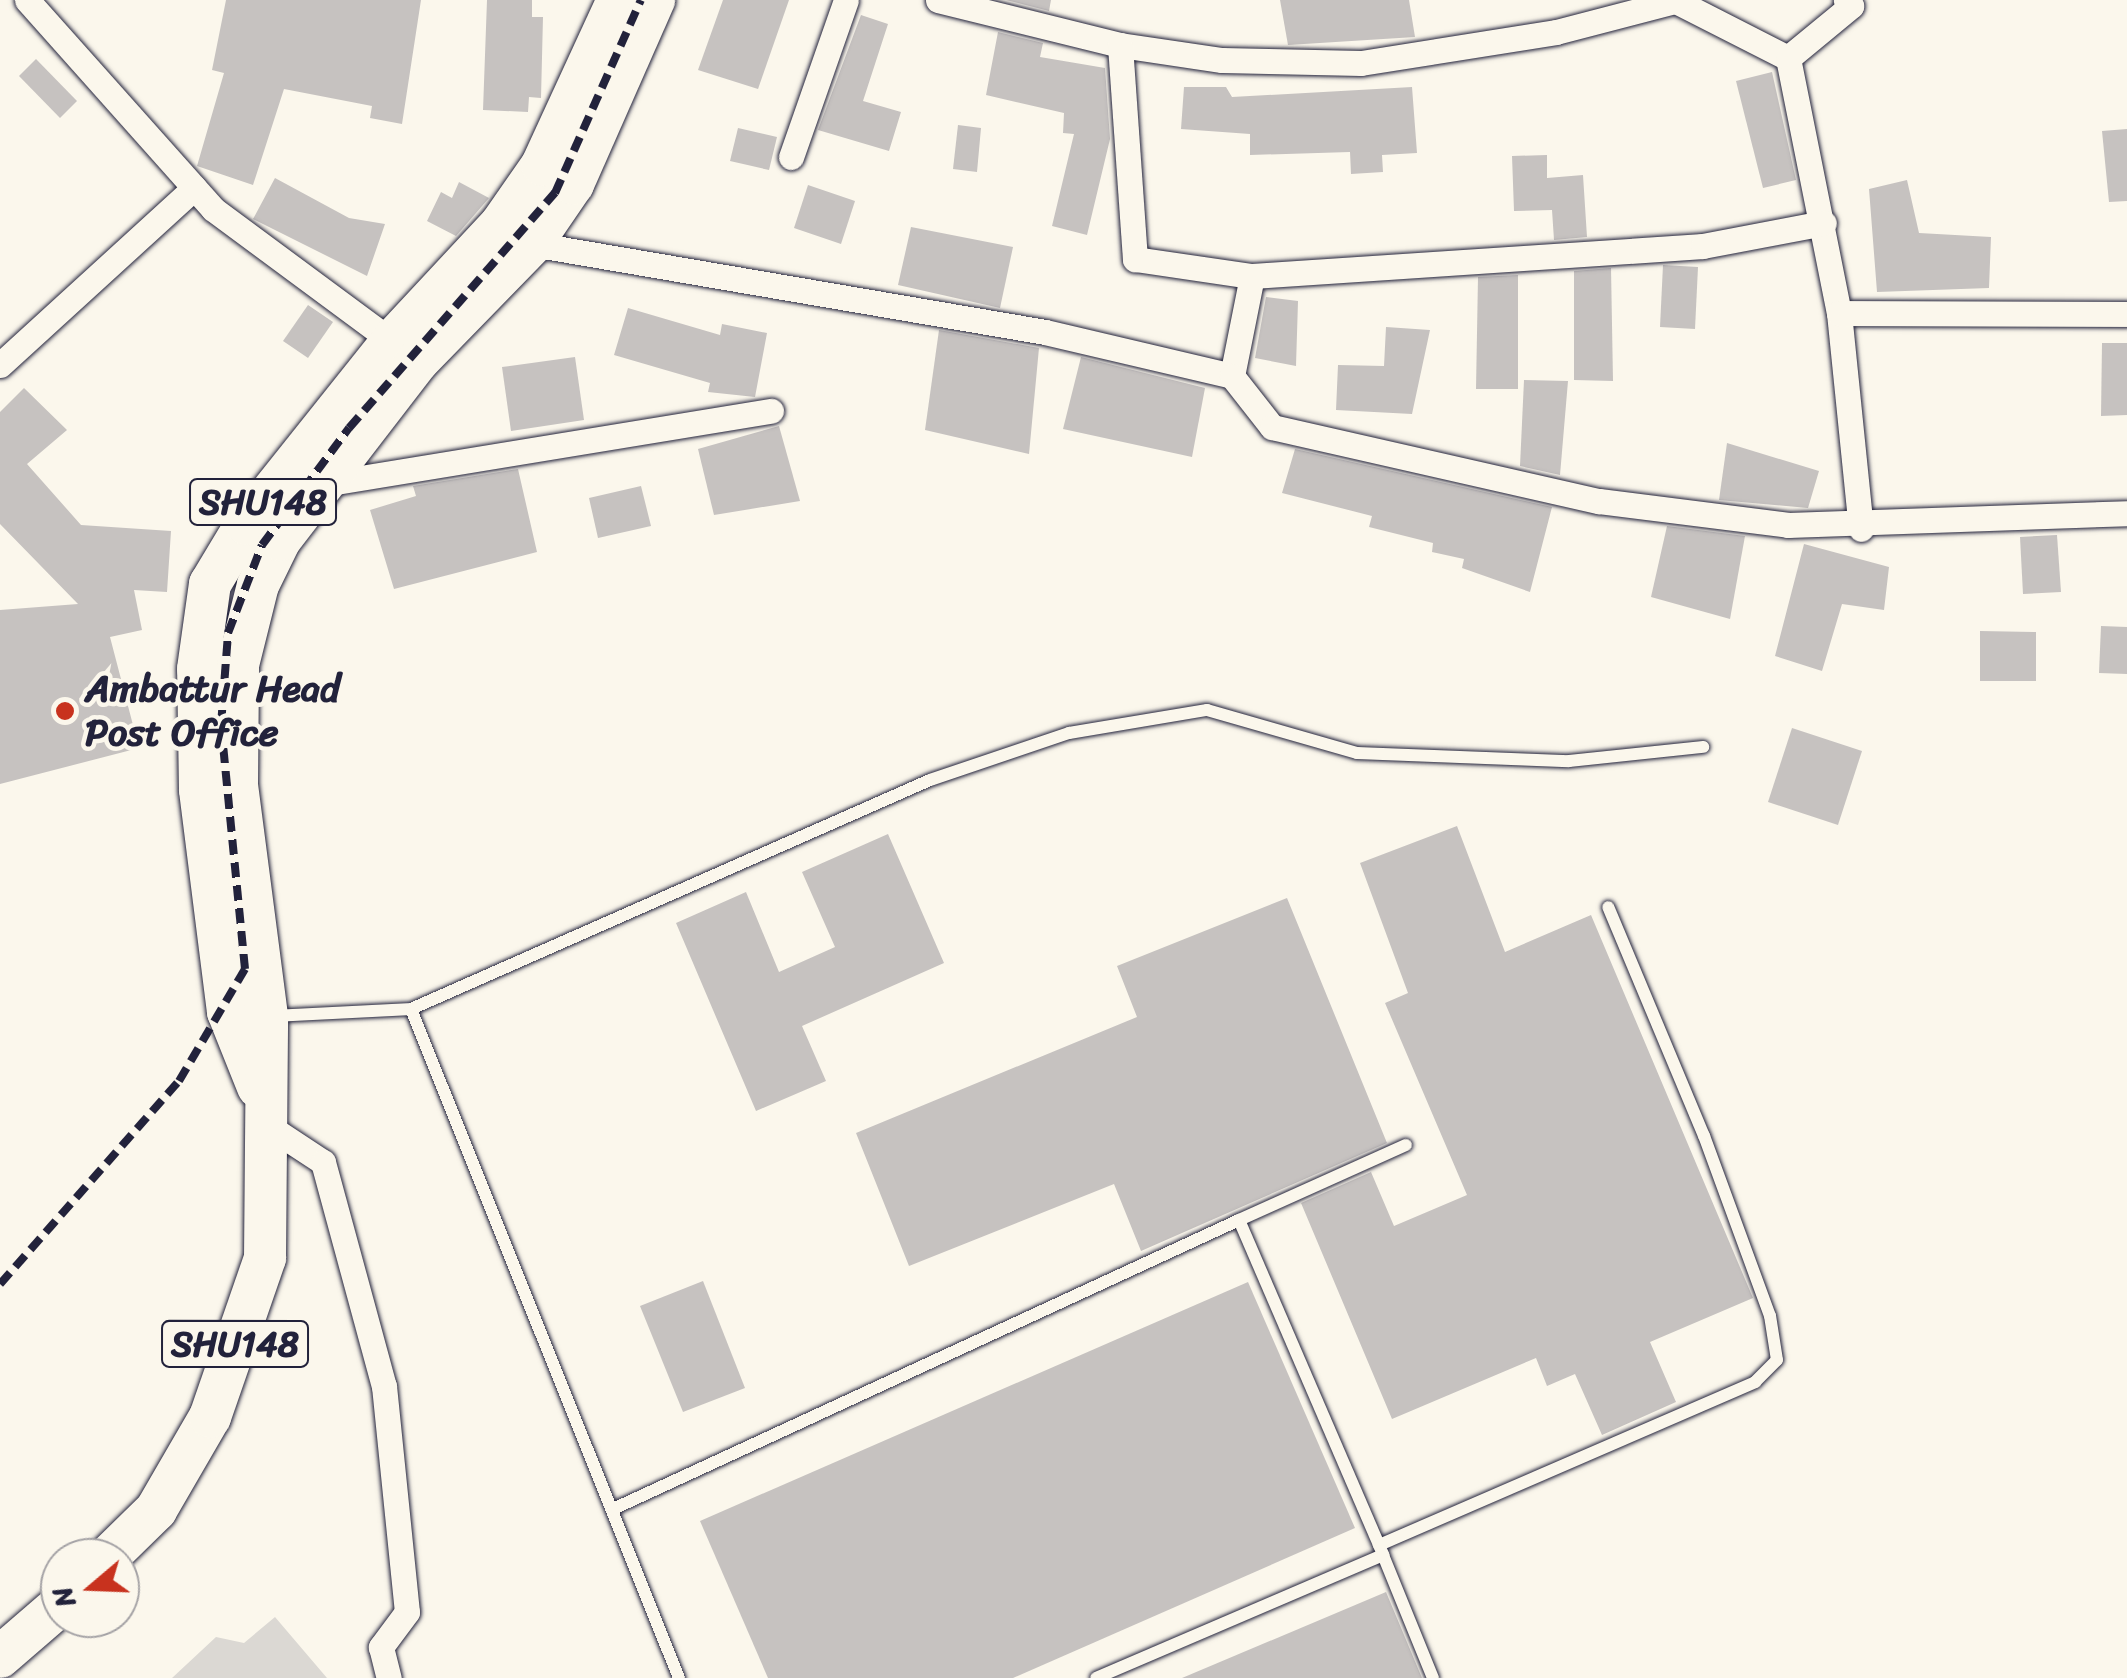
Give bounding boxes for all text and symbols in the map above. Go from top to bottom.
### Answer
road number: SHU148 [188,472,338,532]
place label: Ambattur Head Post Office [85,666,341,756]
marker: Ambattur Head Post Office [54,700,76,722]
road number: SHU148 [160,1314,310,1374]
north arrow [40,1538,140,1638]
text: N [37,1580,89,1614]

